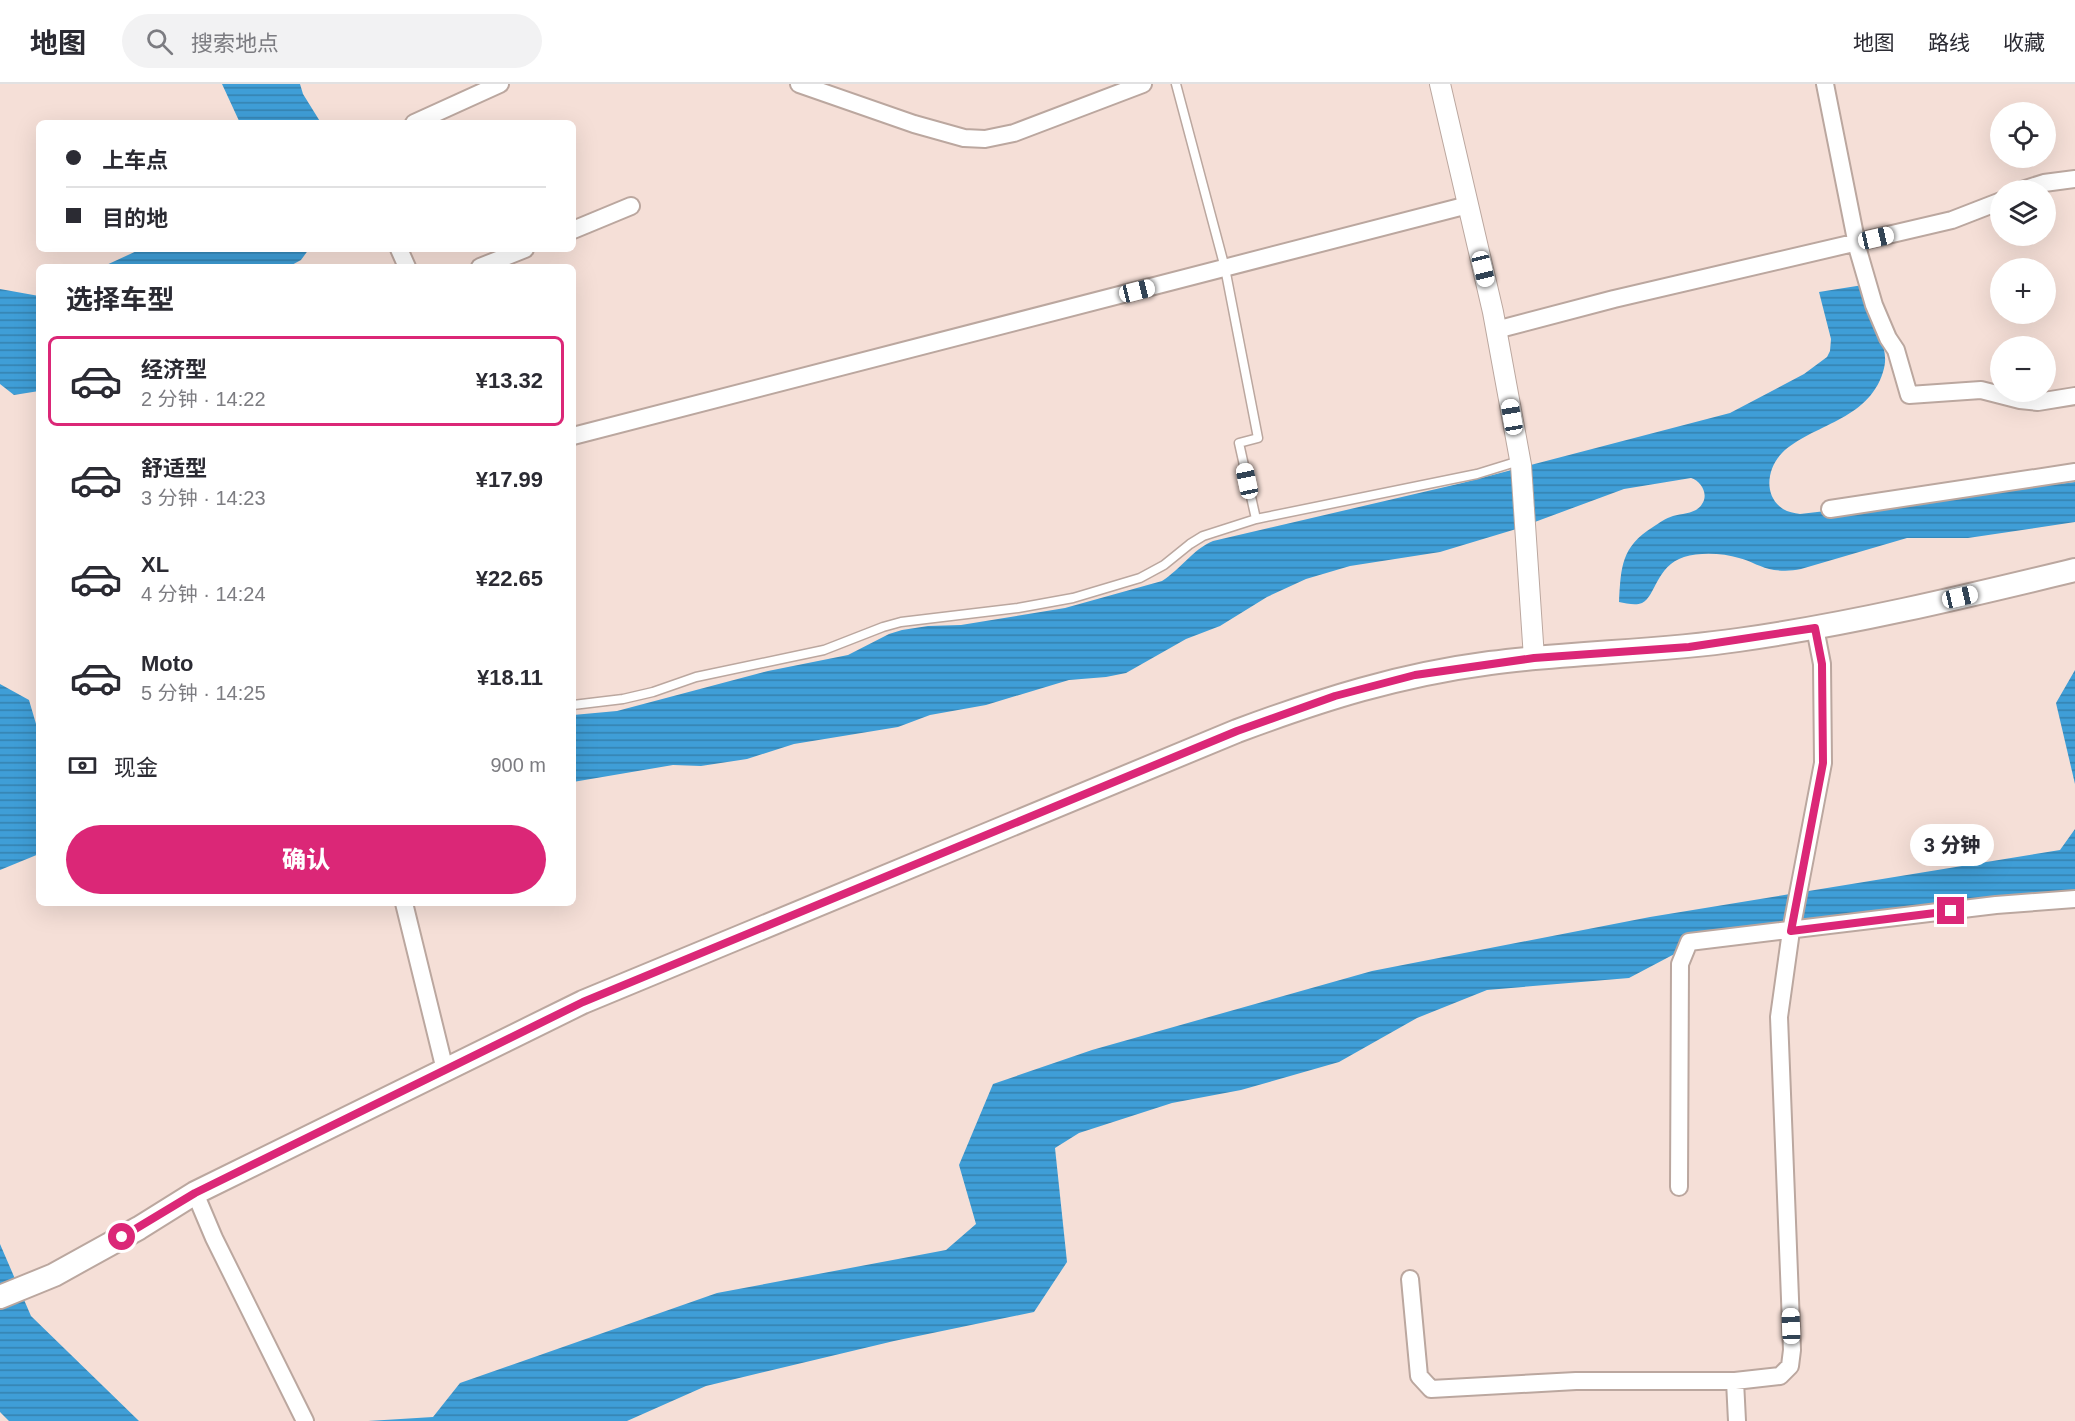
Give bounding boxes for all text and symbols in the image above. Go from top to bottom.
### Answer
search box [122,14,542,68]
icon: search [143,25,176,58]
text: 地图 [30,28,86,59]
text: 搜索地点 [191,31,279,56]
text: 地图 [1853,31,1895,54]
text: 路线 [1928,31,1970,54]
text: 收藏 [2003,31,2045,54]
map controls [1990,102,2056,402]
button: locate [1990,102,2056,168]
text: 上车点 [102,148,168,173]
button: layers [1990,180,2056,246]
text: 目的地 [102,206,168,231]
car [1856,225,1896,251]
car [1470,249,1496,289]
button: + [1990,258,2056,324]
car [1117,278,1157,304]
text: 选择车型 [66,285,174,315]
button: − [1990,336,2056,402]
icon: car [69,354,123,408]
text: 经济型 [141,357,207,382]
text: ¥13.32 [476,368,543,393]
text: 2 分钟 · 14:22 [141,388,266,410]
car [1500,398,1524,436]
icon: car [69,453,123,507]
text: 舒适型 [141,456,207,481]
car [1234,462,1260,500]
text: ¥17.99 [476,467,543,492]
text: 3 分钟 · 14:23 [141,487,266,509]
icon: car [69,552,123,606]
text: XL [141,552,169,577]
text: ¥22.65 [476,566,543,591]
text: 4 分钟 · 14:24 [141,583,266,605]
car [1940,584,1980,610]
icon: car [69,651,123,705]
text: Moto [141,651,194,676]
text: ¥18.11 [477,665,543,690]
text: 5 分钟 · 14:25 [141,682,266,704]
icon: cash [66,749,99,782]
text: 900 m [490,754,546,776]
text: 现金 [114,755,158,780]
callout: 3 分钟 [1909,824,1993,866]
button: 确认 [66,825,546,894]
text: 3 分钟 [1924,834,1980,856]
route end [1937,897,1964,924]
route start [108,1223,135,1250]
car [1781,1308,1801,1344]

